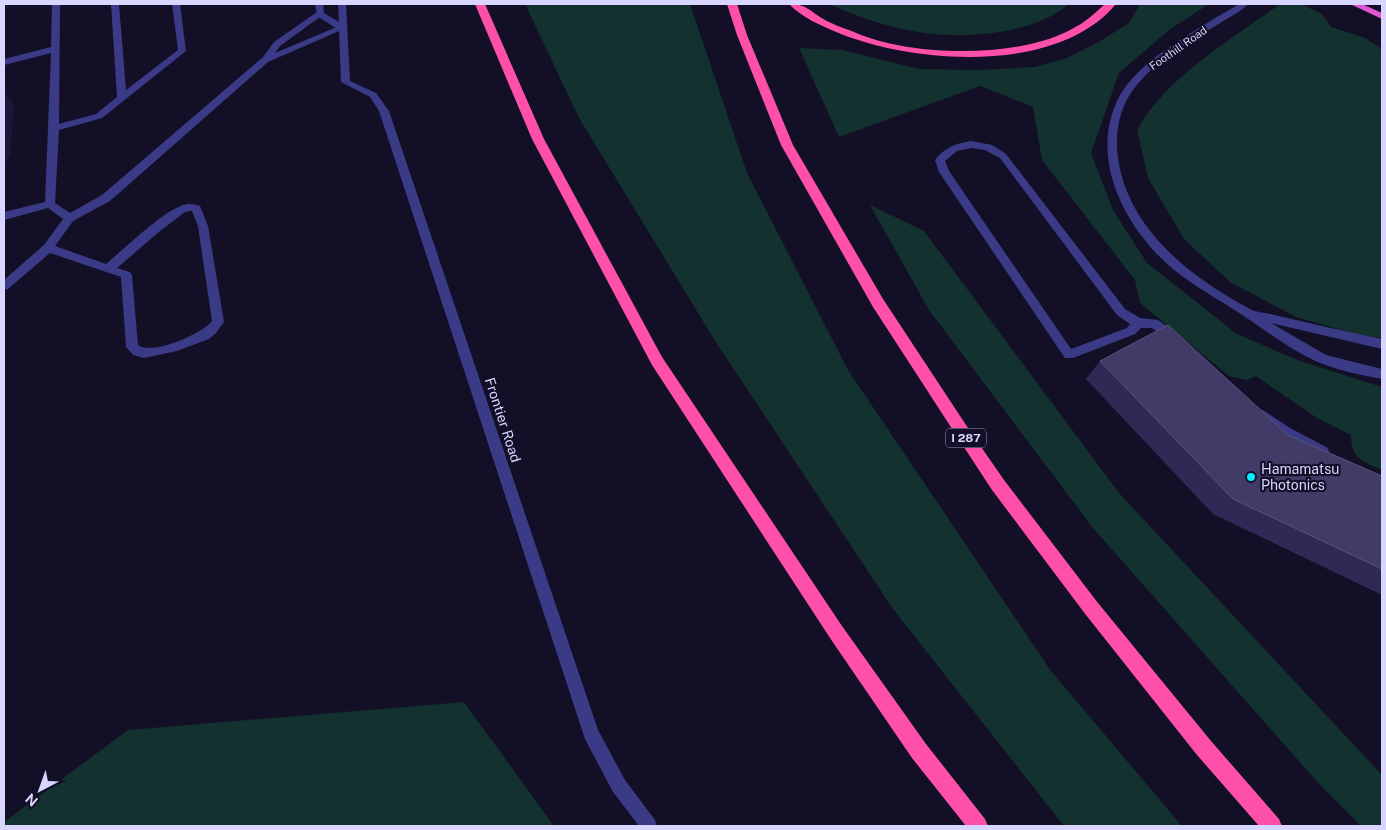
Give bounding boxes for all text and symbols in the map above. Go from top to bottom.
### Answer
street label: Foothill Road [1147,24,1209,72]
street label: Frontier Road [482,376,524,464]
road number: I 287 [946,428,986,448]
place label: Hamamatsu Photonics [1261,461,1339,493]
marker: Hamamatsu Photonics [1245,471,1257,483]
north arrow [15,765,65,815]
text: N [22,790,41,809]

